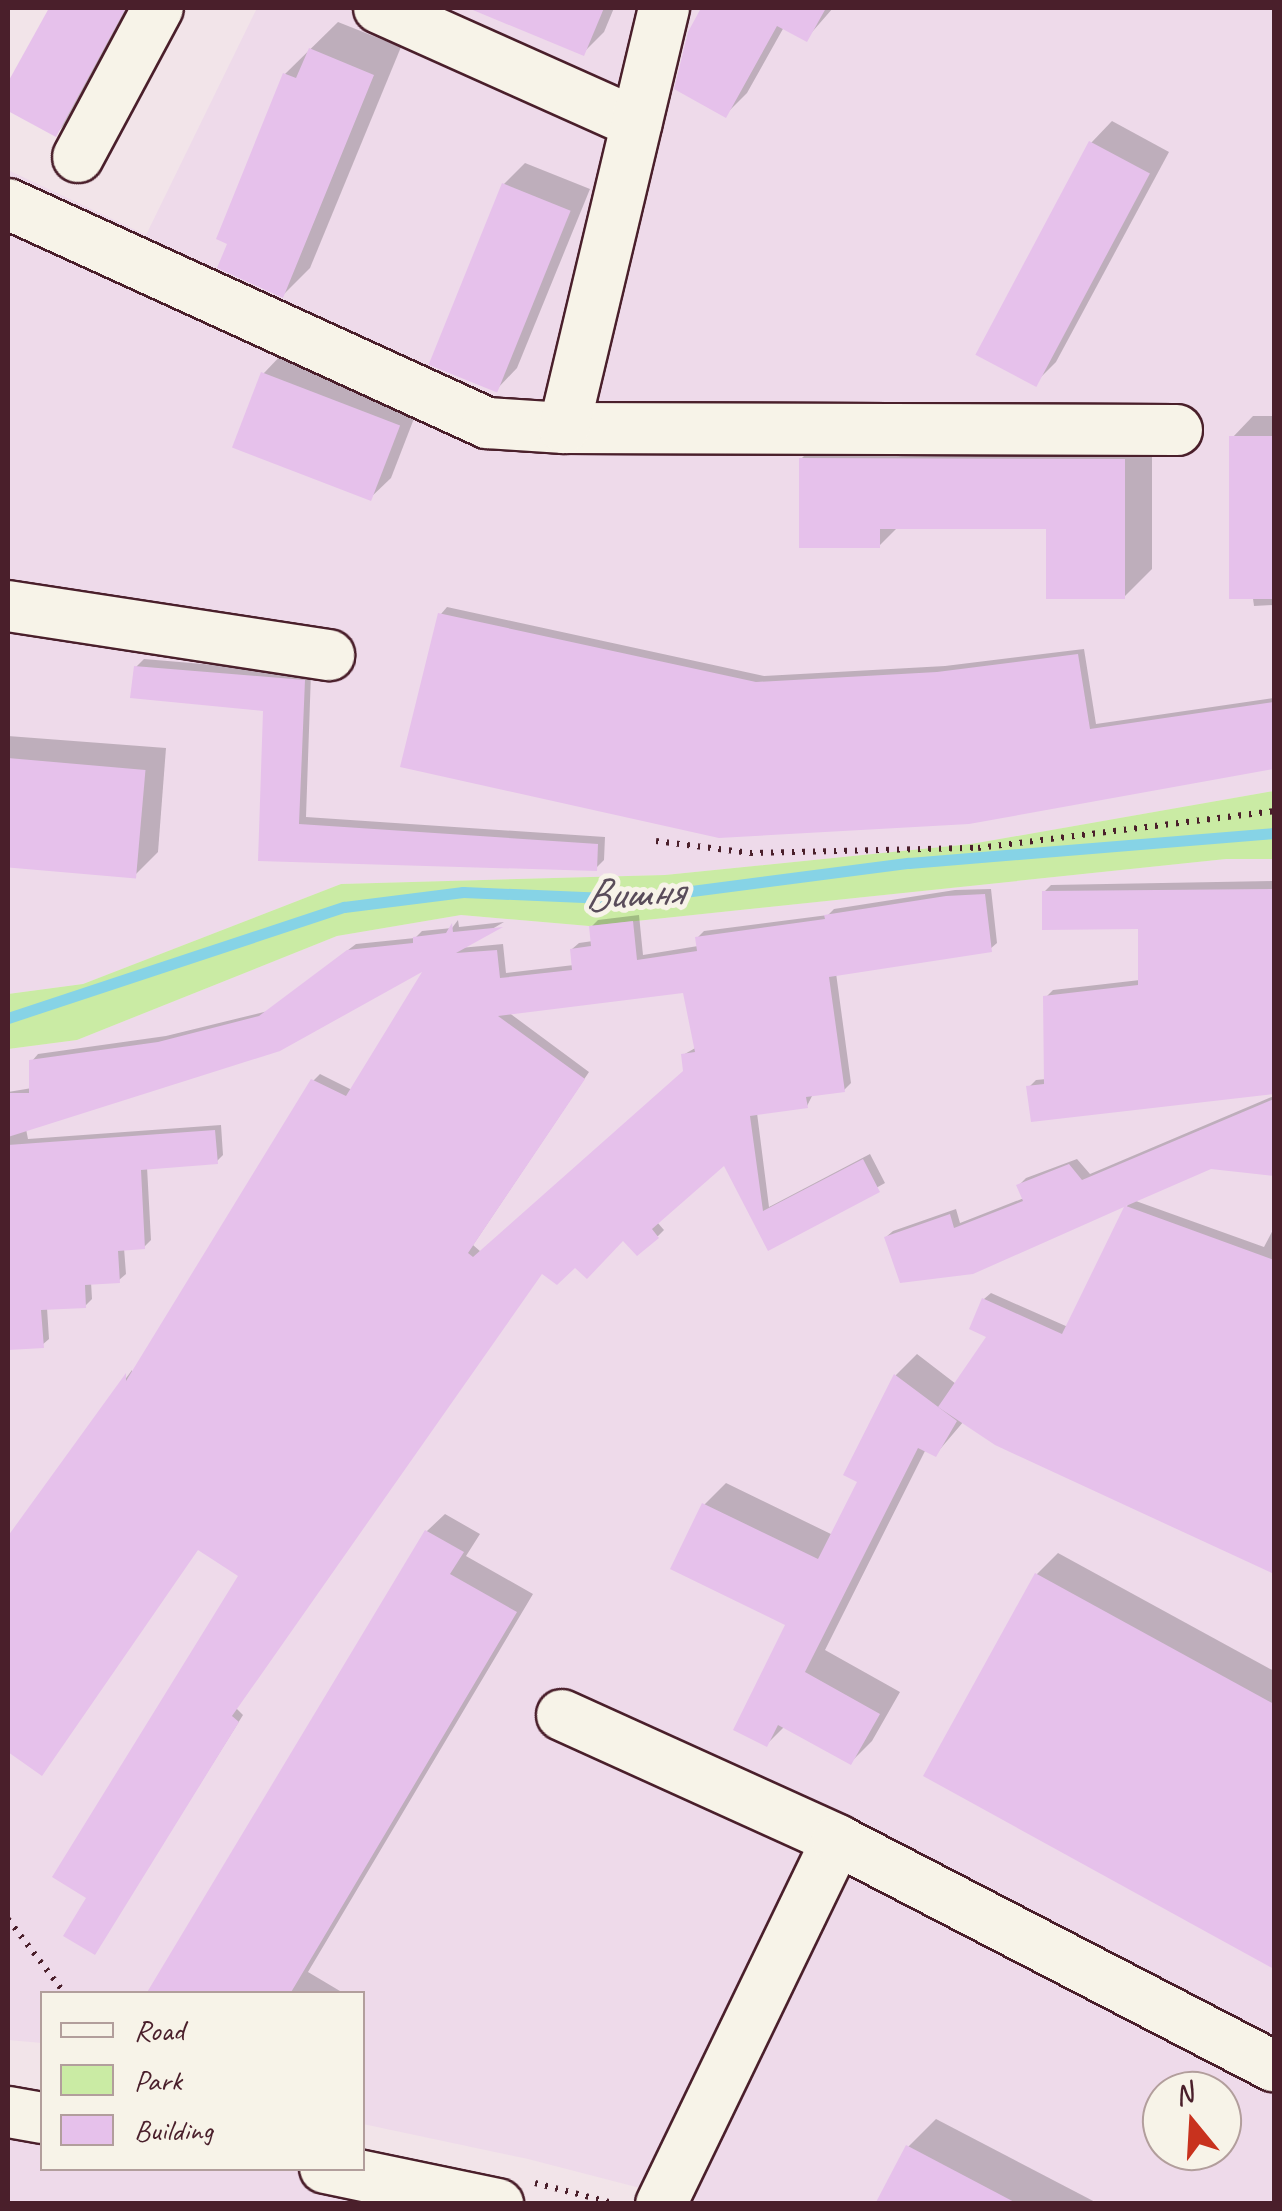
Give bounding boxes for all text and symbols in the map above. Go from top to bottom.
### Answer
water label: Вишня [583,863,683,923]
legend [40,1991,365,2171]
text: Road [134,2011,184,2049]
text: Park [134,2061,182,2099]
north arrow [1142,2071,1242,2171]
text: N [1170,2075,1197,2113]
text: Building [134,2111,213,2149]

